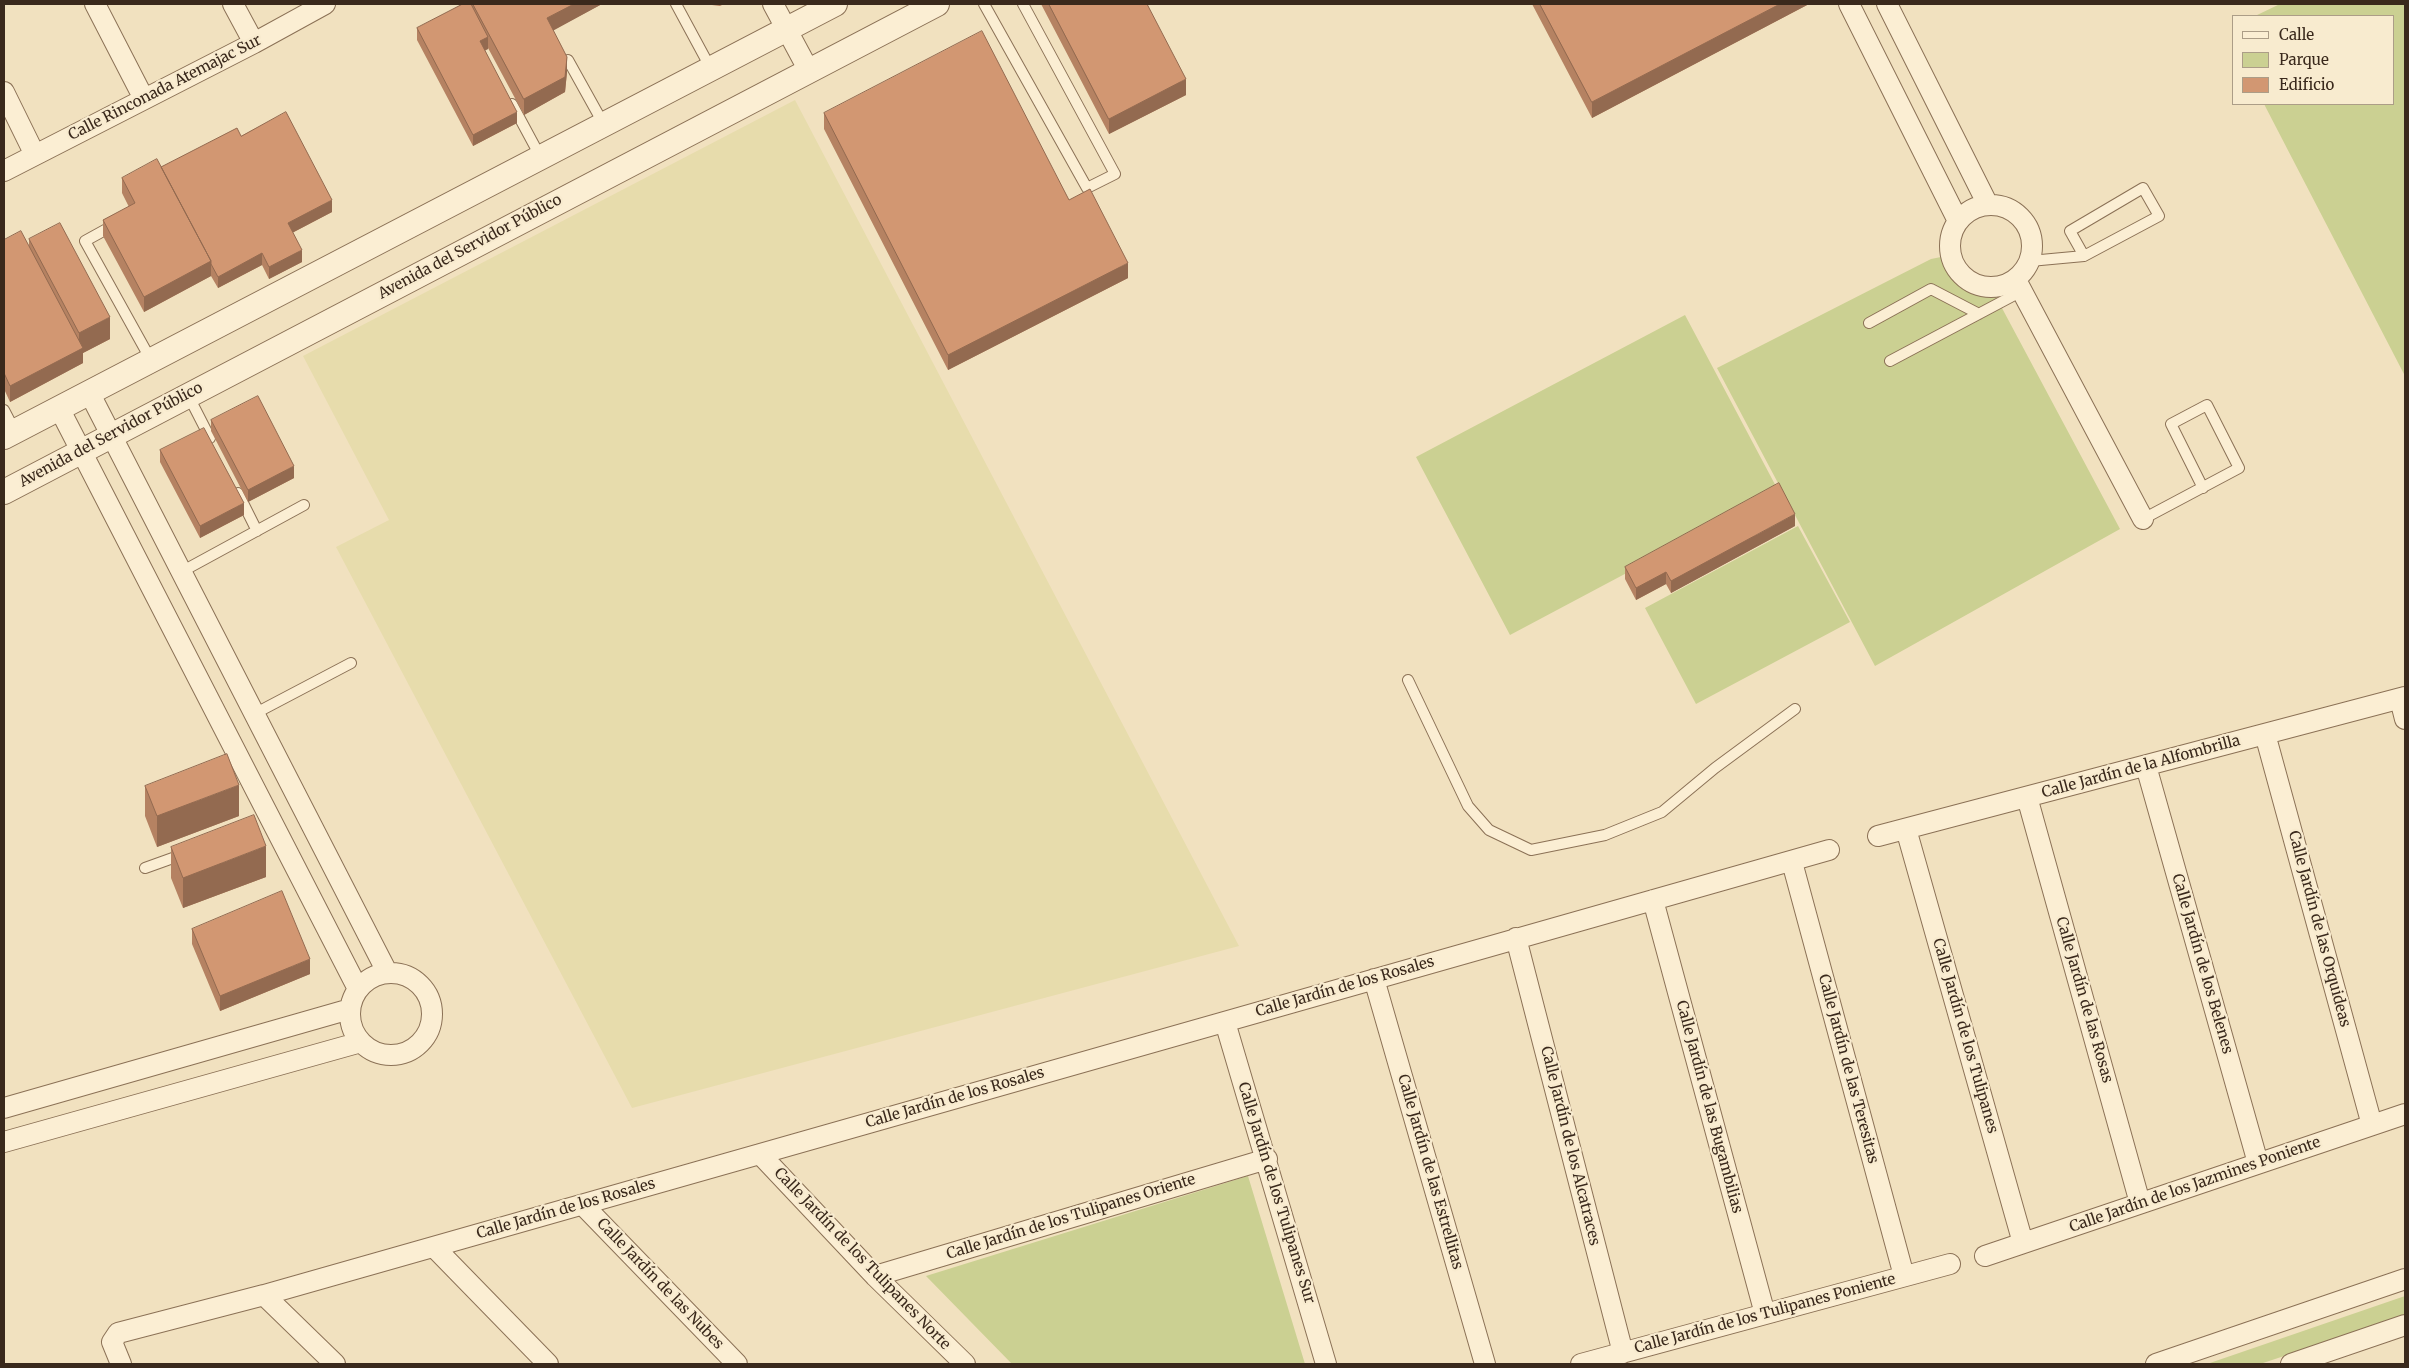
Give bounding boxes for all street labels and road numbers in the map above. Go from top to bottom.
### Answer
street label: Calle Rinconada Atemajac Sur [66,31,264,145]
street label: Avenida del Servidor Público [375,191,565,303]
street label: Avenida del Servidor Público [16,379,206,491]
street label: Calle Jardín de la Alfombrilla [2040,732,2242,802]
street label: Calle Jardín de las Orquideas [2284,829,2354,1029]
street label: Calle Jardín de los Belenes [2168,872,2236,1056]
street label: Calle Jardín de las Rosas [2052,915,2116,1085]
street label: Calle Jardín de los Tulipanes [1928,936,2002,1136]
street label: Calle Jardín de los Rosales [1254,953,1436,1021]
street label: Calle Jardín de las Teresitas [1814,972,1882,1166]
street label: Calle Jardín de las Bugambilias [1672,999,1746,1215]
street label: Calle Jardín de los Alcatraces [1537,1045,1603,1247]
street label: Calle Jardín de los Rosales [864,1064,1046,1132]
street label: Calle Jardín de las Estrellitas [1393,1072,1467,1272]
street label: Calle Jardín de los Tulipanes Sur [1234,1080,1318,1306]
street label: Calle Jardín de los Jazmines Poniente [2067,1133,2323,1237]
street label: Calle Jardín de los Tulipanes Norte [770,1164,954,1354]
street label: Calle Jardín de los Tulipanes Oriente [944,1171,1198,1263]
street label: Calle Jardín de los Rosales [475,1175,657,1243]
street label: Calle Jardín de las Nubes [593,1215,727,1353]
street label: Calle Jardín de los Tulipanes Poniente [1633,1270,1897,1358]

